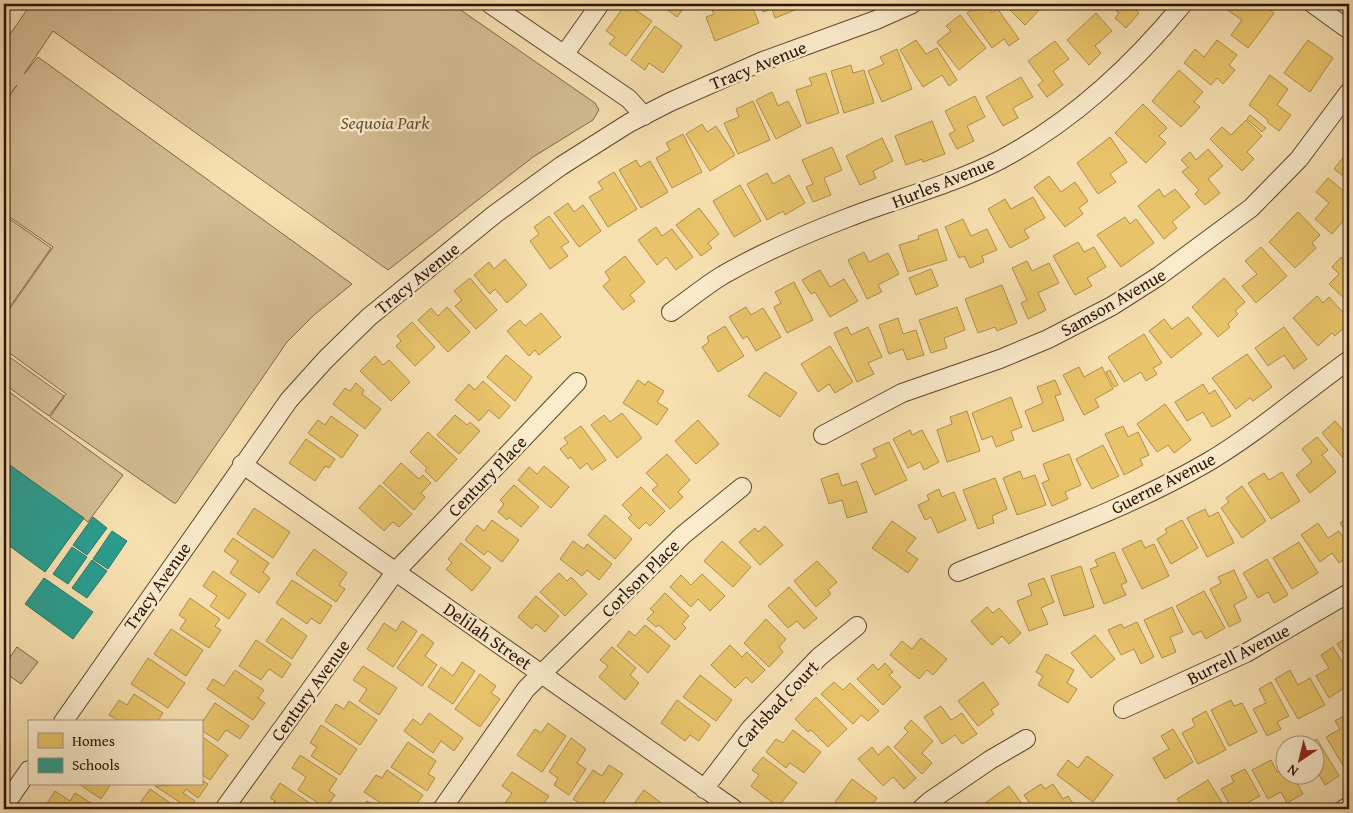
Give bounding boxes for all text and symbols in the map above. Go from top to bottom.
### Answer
street label: Tracy Avenue [706,33,810,97]
park label: Sequoia Park [341,109,430,136]
street label: Hurles Avenue [887,149,999,215]
street label: Tracy Avenue [369,235,465,321]
street label: Samson Avenue [1055,261,1171,343]
street label: Century Place [441,429,533,523]
street label: Guerne Avenue [1106,445,1220,521]
street label: Corlson Place [595,533,685,623]
street label: Tracy Avenue [117,536,197,636]
street label: Delilah Street [438,596,538,677]
street label: Burrell Avenue [1182,616,1294,692]
street label: Century Avenue [264,633,356,747]
street label: Carlsbad Court [729,653,825,754]
legend [28,720,202,786]
text: Homes [72,730,115,751]
north arrow [1276,736,1326,786]
text: Schools [72,754,120,775]
text: N [1282,759,1302,782]

